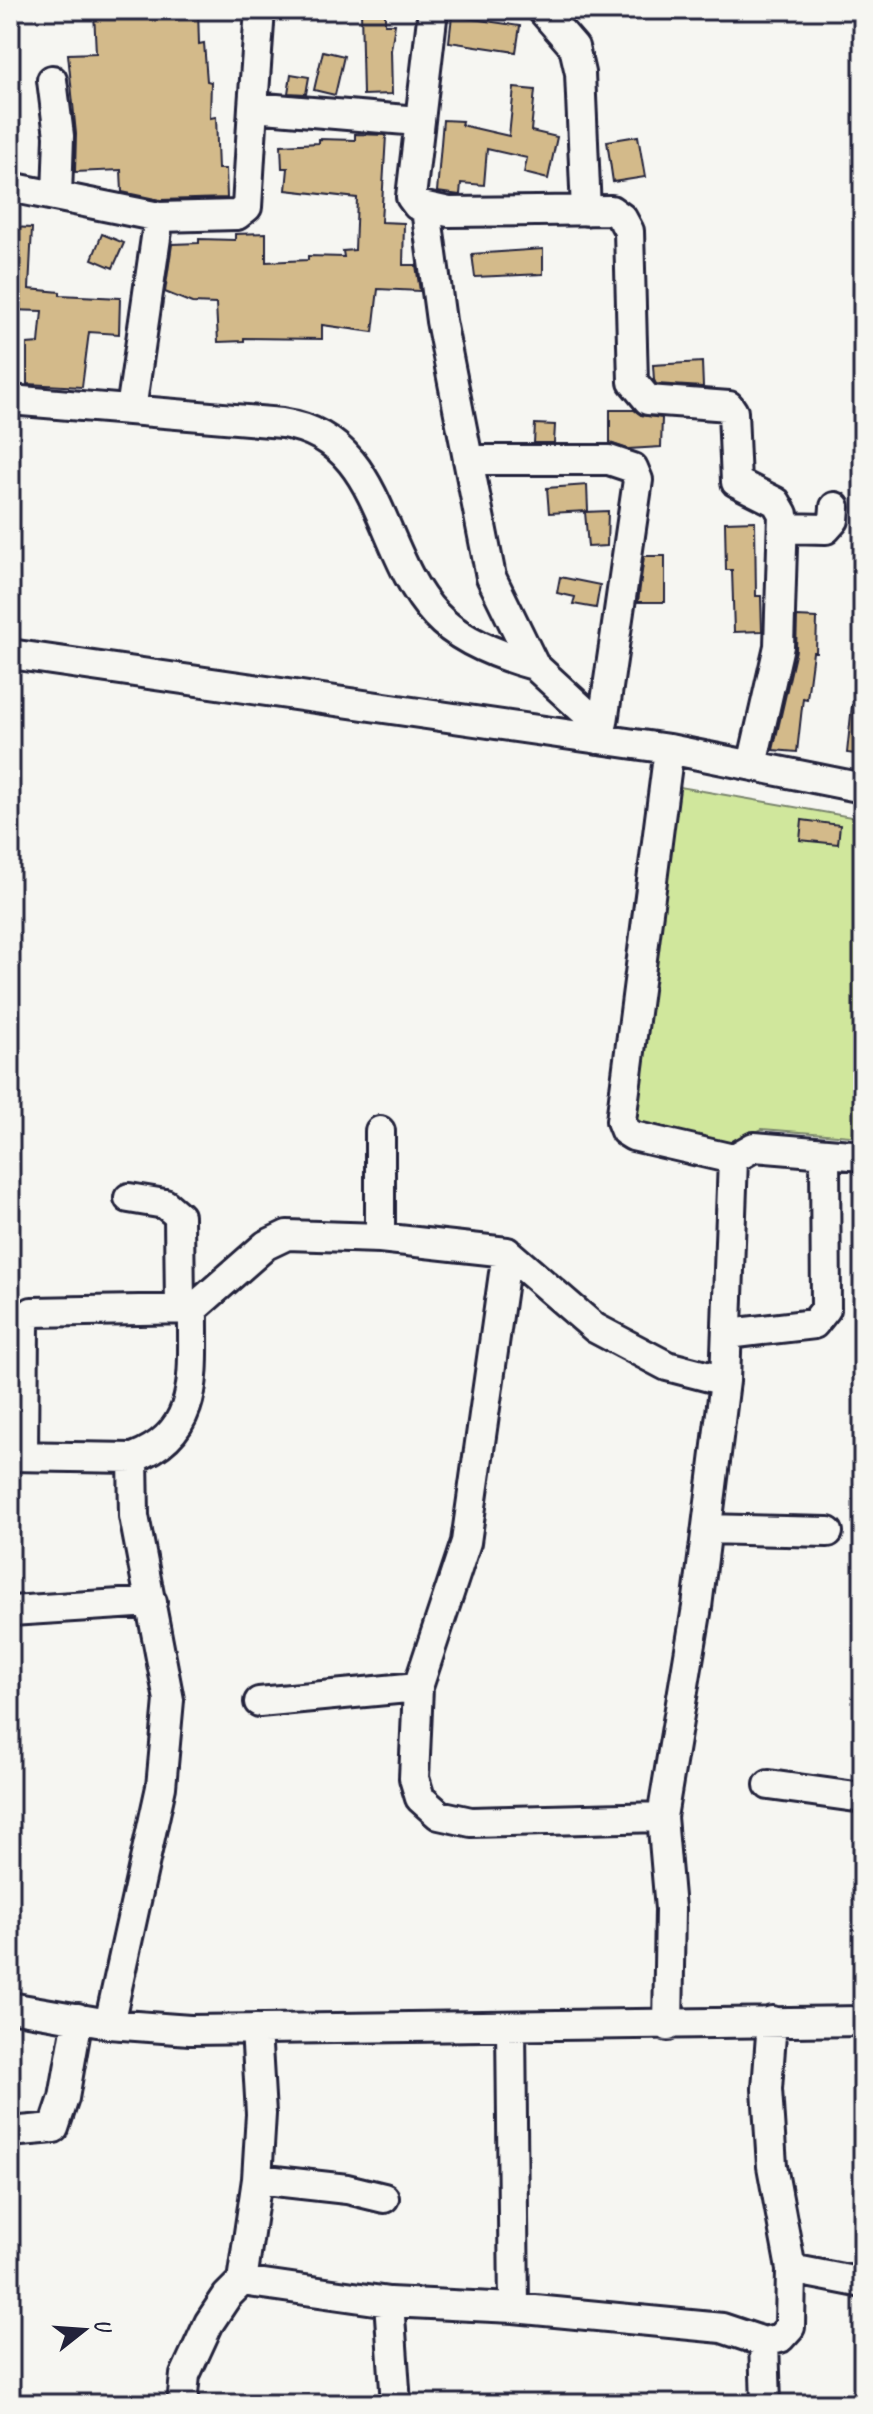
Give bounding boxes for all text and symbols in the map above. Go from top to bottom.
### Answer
north arrow [44,2290,124,2370]
text: U [87,2315,118,2338]

